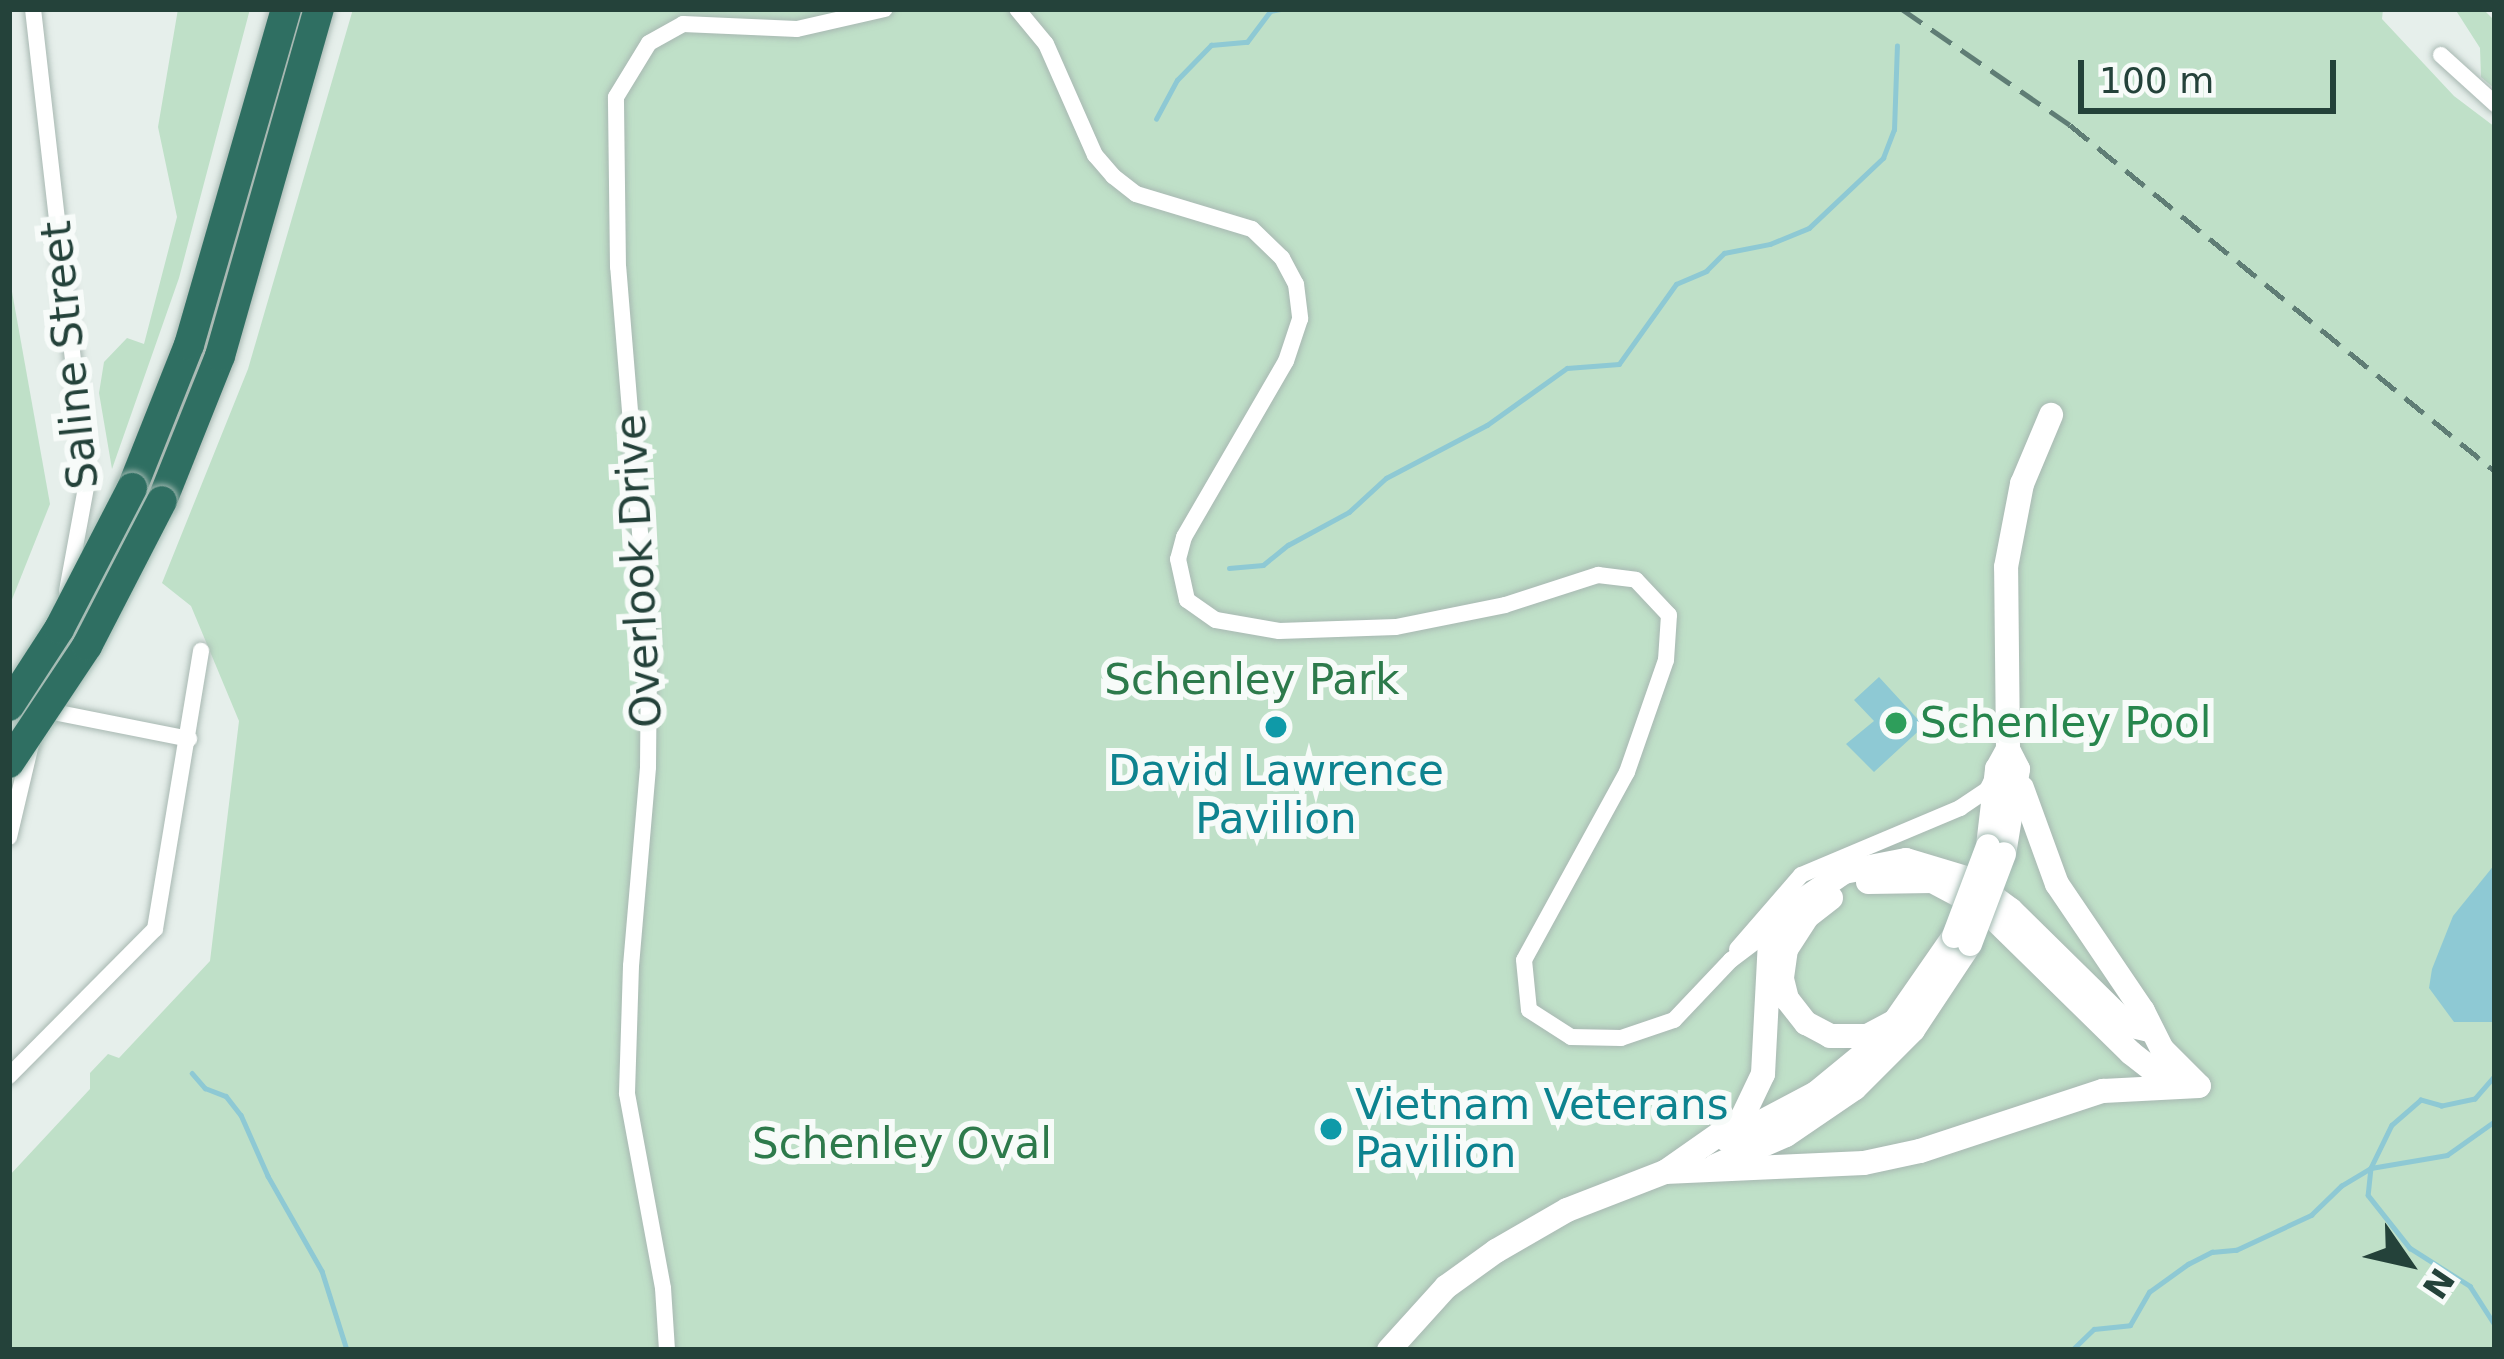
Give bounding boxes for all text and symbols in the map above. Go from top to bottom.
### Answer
scale bar [2084,36,2342,110]
text: 100 m [2099,60,2214,101]
street label: Saline Street [31,219,109,491]
street label: Overlook Drive [606,413,672,729]
park label: Schenley Park [1104,655,1400,705]
place label: Schenley Pool [1920,698,2211,748]
marker: Schenley Pool [1883,710,1909,736]
marker: David Lawrence Pavilion [1263,714,1289,740]
place label: David Lawrence Pavilion [1108,746,1444,844]
place label: Vietnam Veterans Pavilion [1355,1080,1729,1178]
marker: Vietnam Veterans Pavilion [1318,1116,1344,1142]
park label: Schenley Oval [752,1119,1052,1169]
north arrow [2348,1203,2468,1323]
text: N [2414,1261,2462,1306]

